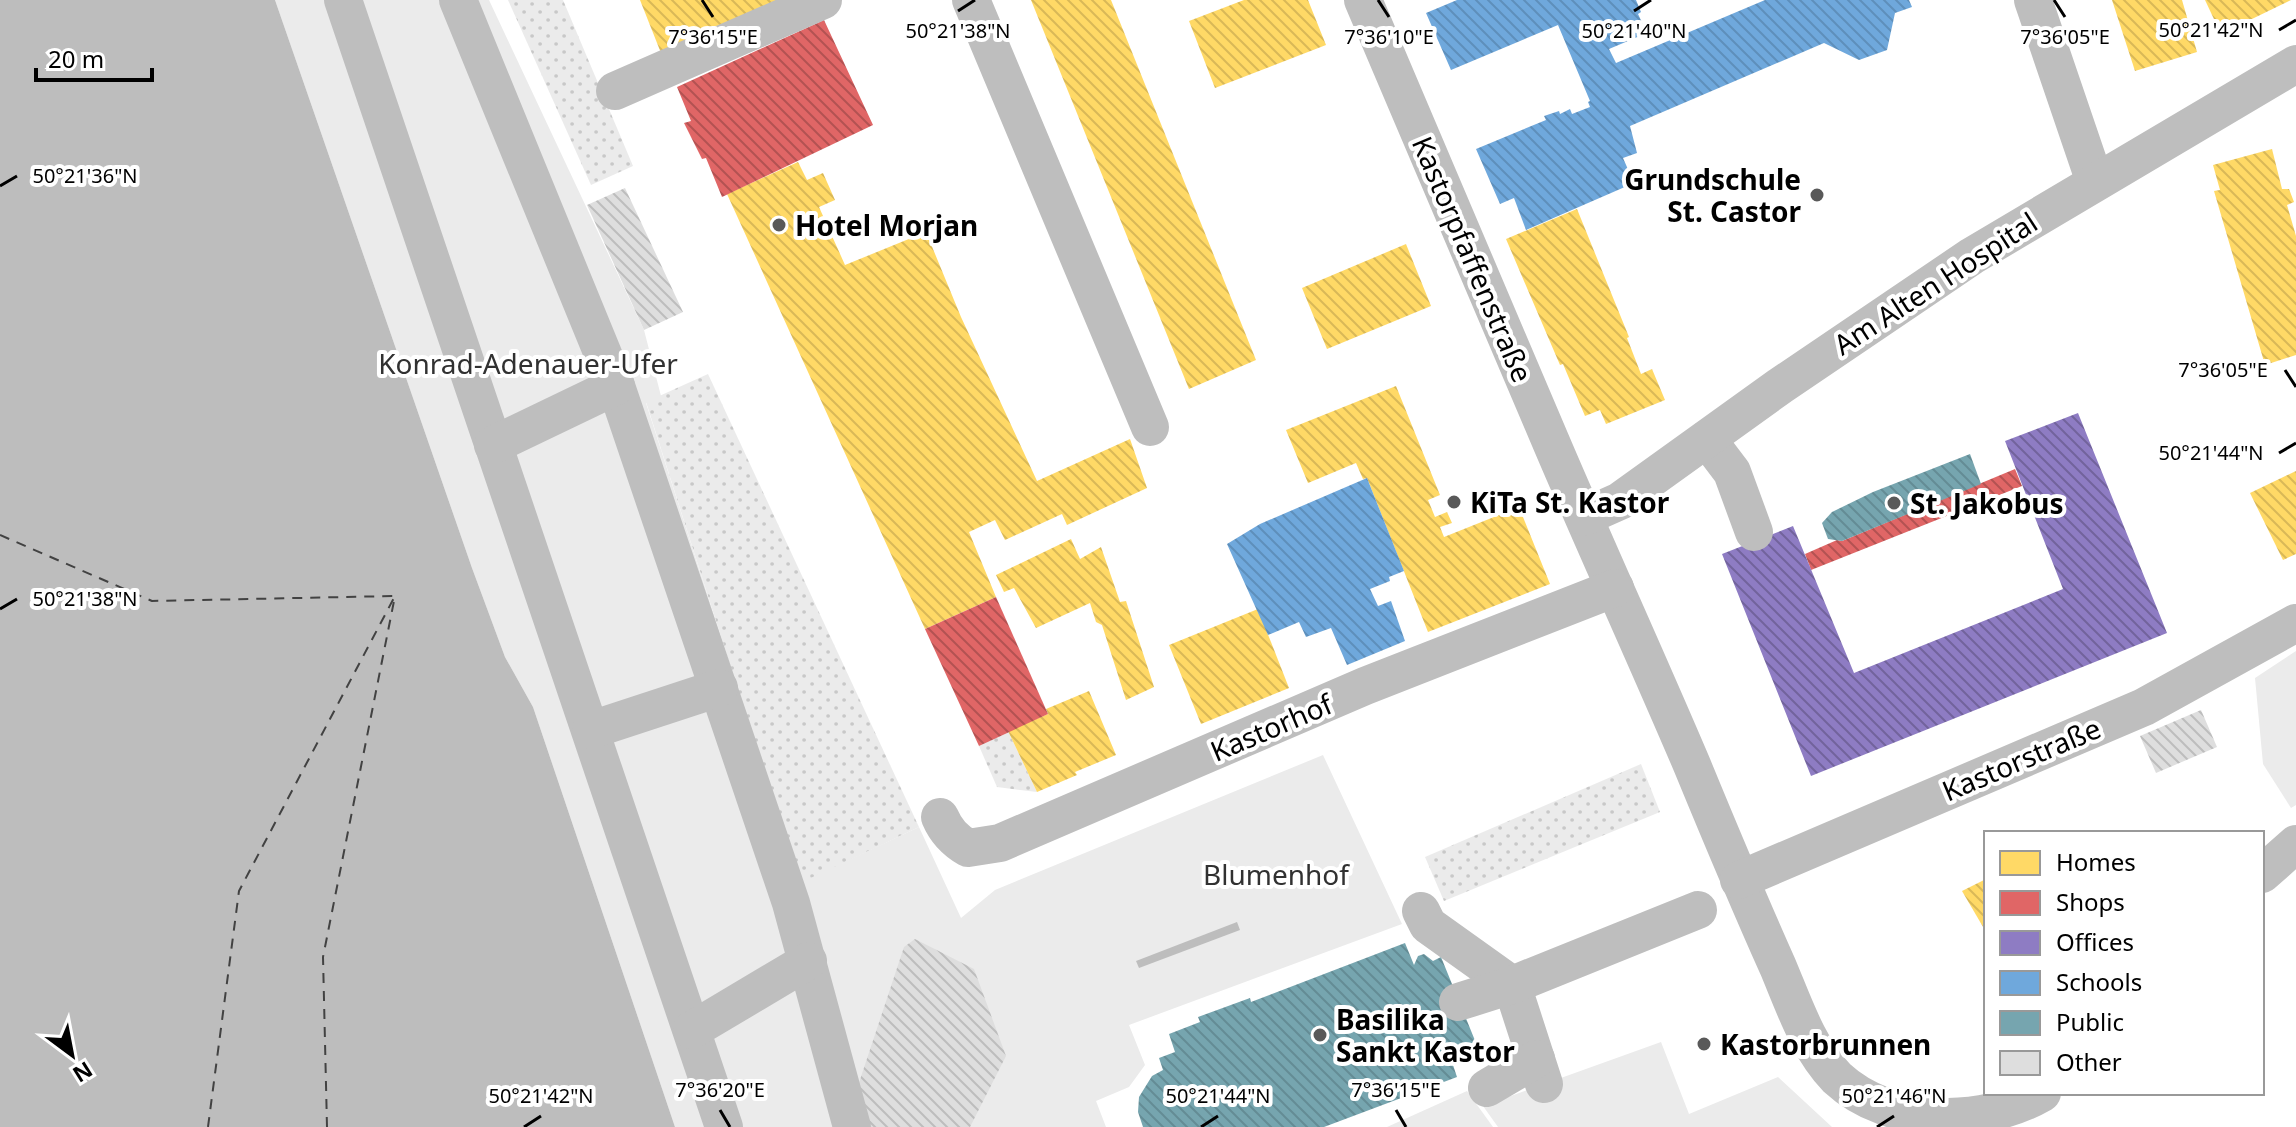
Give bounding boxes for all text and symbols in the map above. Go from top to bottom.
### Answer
text: 50°21'42"N [2158,16,2264,43]
text: 50°21'38"N [905,17,1011,44]
text: 50°21'40"N [1581,17,1687,44]
text: 7°36'15"E [668,23,758,50]
text: 7°36'10"E [1344,23,1434,50]
text: 7°36'05"E [2020,23,2110,50]
scale bar [36,32,152,82]
text: 20 m [48,42,104,75]
street label: Kastorpfaffenstraße [1404,130,1542,388]
place label: Grundschule St. Castor [1624,160,1801,230]
text: 50°21'36"N [32,162,138,189]
marker: Grundschule St. Castor [1808,186,1826,204]
street label: Am Alten Hospital [1826,203,2044,363]
place label: Hotel Morjan [795,206,978,244]
marker: Hotel Morjan [770,216,788,234]
park label: Konrad-Adenauer-Ufer [378,344,678,382]
text: 7°36'05"E [2178,356,2268,383]
text: 50°21'44"N [2158,439,2264,466]
place label: KiTa St. Kastor [1470,483,1670,521]
place label: St. Jakobus [1910,484,2064,522]
marker: KiTa St. Kastor [1445,493,1463,511]
marker: St. Jakobus [1885,494,1903,512]
text: 50°21'38"N [32,585,138,612]
street label: Kastorhof [1204,684,1339,770]
street label: Kastorstraße [1936,709,2106,809]
legend [1984,831,2264,1095]
text: Homes [2056,845,2136,878]
park label: Blumenhof [1203,855,1350,893]
text: Shops [2056,885,2125,918]
text: Offices [2056,925,2134,958]
text: Schools [2056,965,2142,998]
place label: Basilika Sankt Kastor [1336,1000,1515,1070]
text: Public [2056,1005,2124,1038]
north arrow [32,1015,112,1095]
place label: Kastorbrunnen [1720,1025,1931,1063]
marker: Basilika Sankt Kastor [1311,1026,1329,1044]
marker: Kastorbrunnen [1695,1035,1713,1053]
text: Other [2056,1045,2122,1078]
text: N [68,1055,99,1090]
text: 7°36'20"E [675,1076,765,1103]
text: 7°36'15"E [1351,1076,1441,1103]
text: 50°21'42"N [488,1082,594,1109]
text: 50°21'44"N [1165,1082,1271,1109]
text: 50°21'46"N [1841,1082,1947,1109]

